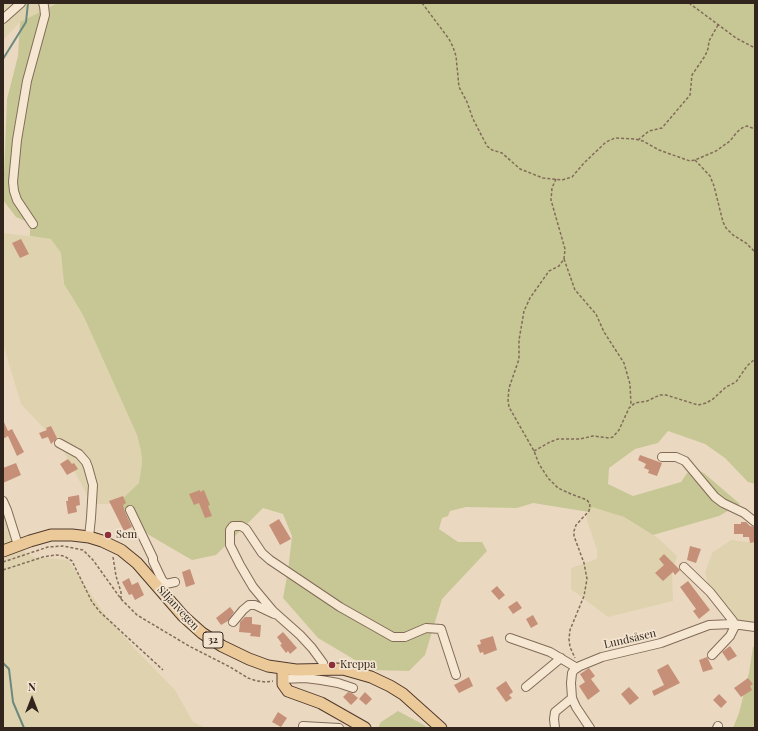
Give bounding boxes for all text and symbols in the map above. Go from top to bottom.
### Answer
place label: Sem [116,528,137,542]
marker: Sem [103,530,113,540]
street label: Siljanvegen [154,583,202,633]
street label: Lundsåsen [603,627,657,651]
road number: 32 [203,632,223,648]
place label: Kreppa [340,658,376,672]
marker: Kreppa [327,660,337,670]
north arrow [12,679,52,719]
text: N [28,679,36,694]

